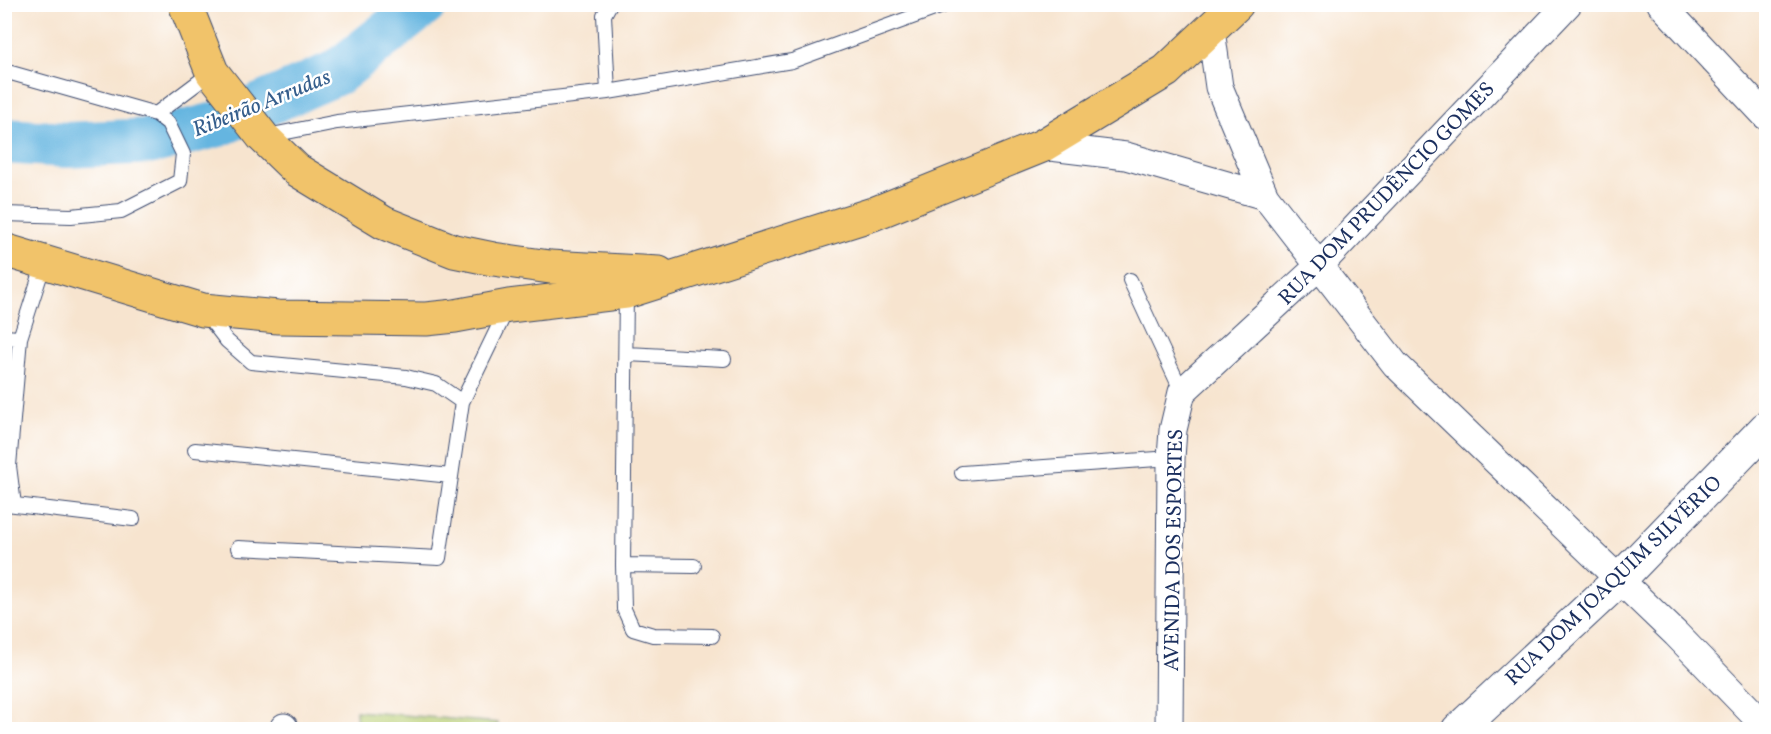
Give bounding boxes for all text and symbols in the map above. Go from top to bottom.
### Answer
water label: Ribeirão Arrudas [188,62,336,146]
street label: RUA DOM PRUDÊNCIO GOMES [1272,76,1502,312]
street label: AVENIDA DOS ESPORTES [1158,428,1191,672]
street label: RUA DOM JOAQUIM SILVÉRIO [1499,470,1729,693]

